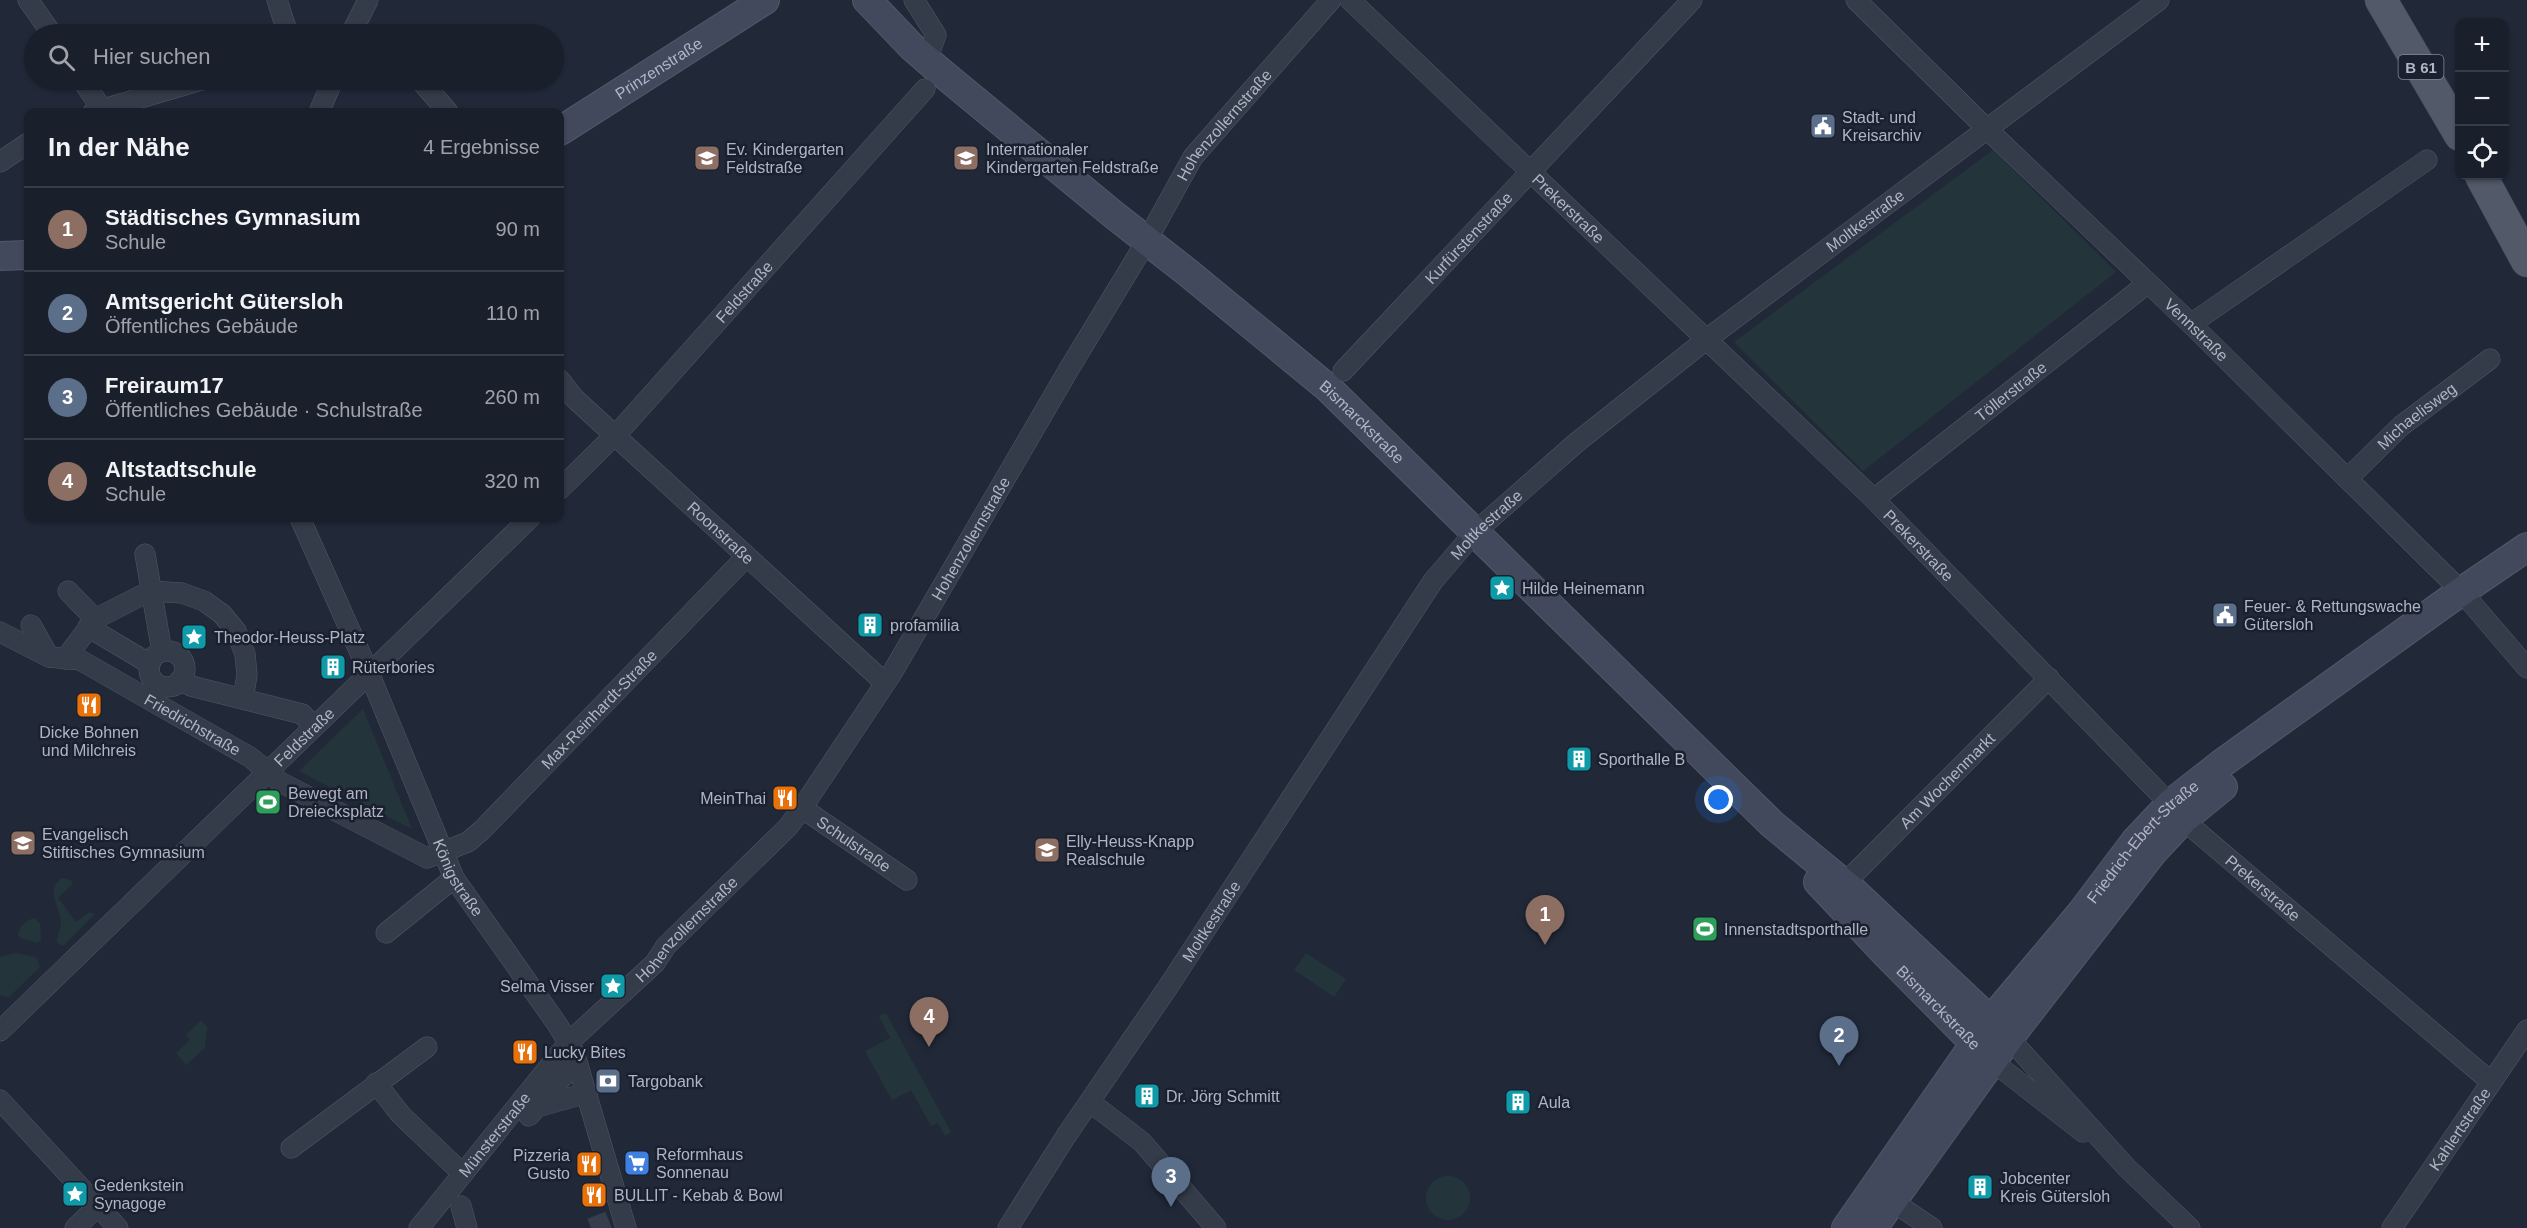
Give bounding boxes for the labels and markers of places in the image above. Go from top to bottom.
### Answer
place label: Stadt- und Kreisarchiv [1842,109,1921,144]
public building icon: Stadt- und Kreisarchiv [1808,111,1838,141]
place label: Ev. Kindergarten Feldstraße [726,141,844,176]
place label: Internationaler Kindergarten Feldstraße [986,141,1159,176]
school or university icon: Ev. Kindergarten Feldstraße [692,143,722,173]
school or university icon: Internationaler Kindergarten Feldstraße [951,143,981,173]
place icon: Hilde Heinemann [1487,573,1517,603]
place label: Hilde Heinemann [1522,580,1645,597]
place label: Feuer- & Rettungswache Gütersloh [2244,598,2421,633]
public building icon: Feuer- & Rettungswache Gütersloh [2210,600,2240,630]
building icon: profamilia [855,610,885,640]
place label: profamilia [890,617,959,634]
place icon: Theodor-Heuss-Platz [179,622,209,652]
place label: Theodor-Heuss-Platz [214,629,365,646]
building icon: Rüterbories [318,652,348,682]
place label: Rüterbories [352,659,435,676]
restaurant icon: Dicke Bohnen und Milchreis [74,690,104,720]
place label: Dicke Bohnen und Milchreis [39,724,139,759]
building icon: Sporthalle B [1564,744,1594,774]
place label: Sporthalle B [1598,751,1685,768]
restaurant icon: MeinThai [770,783,800,813]
place label: Bewegt am Dreiecksplatz [288,785,384,820]
sports icon: Bewegt am Dreiecksplatz [253,787,283,817]
place label: MeinThai [700,790,766,807]
place label: Evangelisch Stiftisches Gymnasium [42,826,205,861]
school or university icon: Evangelisch Stiftisches Gymnasium [8,828,38,858]
place label: Elly-Heuss-Knapp Realschule [1066,833,1194,868]
school or university icon: Elly-Heuss-Knapp Realschule [1032,835,1062,865]
pin: 1 [1526,896,1564,945]
sports icon: Innenstadtsporthalle [1690,914,1720,944]
place label: Innenstadtsporthalle [1724,921,1868,938]
place icon: Selma Visser [598,971,628,1001]
place label: Selma Visser [500,978,595,995]
pin: 4 [910,998,948,1047]
pin: 2 [1820,1016,1858,1066]
restaurant icon: Lucky Bites [510,1037,540,1067]
place label: Lucky Bites [544,1044,626,1061]
bank icon: Targobank [593,1066,623,1096]
place label: Targobank [628,1073,704,1090]
building icon: Dr. Jörg Schmitt [1132,1081,1162,1111]
building icon: Aula [1503,1087,1533,1117]
place label: Dr. Jörg Schmitt [1166,1088,1280,1105]
place label: Aula [1538,1094,1570,1111]
place label: Reformhaus Sonnenau [656,1146,743,1181]
place label: Pizzeria Gusto [513,1147,570,1182]
supermarket icon: Reformhaus Sonnenau [622,1148,652,1178]
restaurant icon: Pizzeria Gusto [574,1149,604,1179]
pin: 3 [1152,1158,1190,1207]
place label: Jobcenter Kreis Gütersloh [2000,1170,2110,1205]
building icon: Jobcenter Kreis Gütersloh [1965,1172,1995,1202]
place label: Gedenkstein Synagoge [94,1177,184,1212]
place icon: Gedenkstein Synagoge [60,1179,90,1209]
restaurant icon: BULLIT - Kebab & Bowl [579,1180,609,1210]
place label: BULLIT - Kebab & Bowl [614,1187,783,1204]

